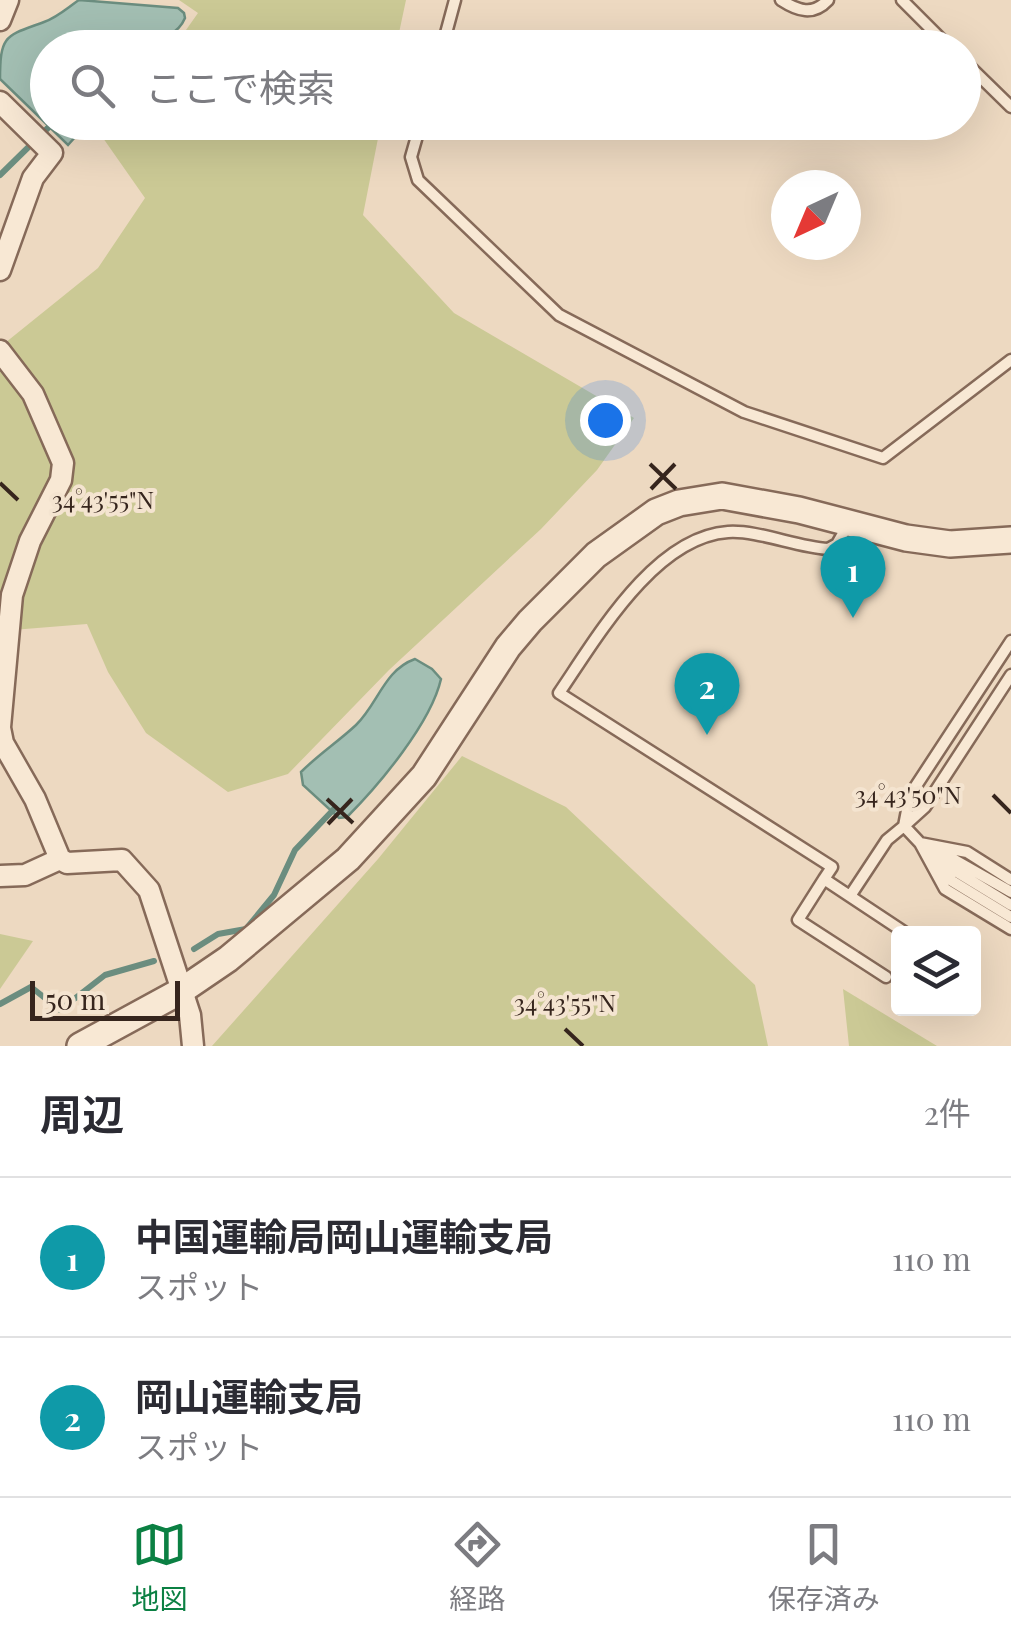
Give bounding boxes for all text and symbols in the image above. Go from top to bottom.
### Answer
search box [30,30,981,140]
icon: search [65,58,120,113]
text: ここで検索 [145,61,335,112]
north arrow [771,170,861,260]
your location [580,395,631,446]
text: 34°43'55"N [52,482,154,515]
pin: 1 [820,536,886,618]
pin: 2 [674,652,740,735]
text: 34°43'50"N [855,777,961,810]
map controls [891,926,981,1016]
button: layers [891,926,981,1016]
scale bar [30,976,180,1020]
text: 50 m [45,980,105,1017]
text: 34°43'55"N [514,985,616,1018]
text: 周辺 [40,1085,124,1141]
text: 2件 [924,1090,971,1133]
text: 中国運輸局岡山運輸支局 [135,1210,553,1261]
text: 1 [66,1236,79,1279]
text: 110 m [892,1236,971,1279]
text: スポット [135,1264,263,1307]
text: 岡山運輸支局 [135,1370,363,1421]
text: 2 [64,1396,81,1439]
text: 110 m [892,1396,971,1439]
text: スポット [135,1424,263,1467]
tab: 地図 [131,1517,187,1617]
tab: 経路 [449,1517,506,1617]
tab: 保存済み [768,1517,880,1617]

